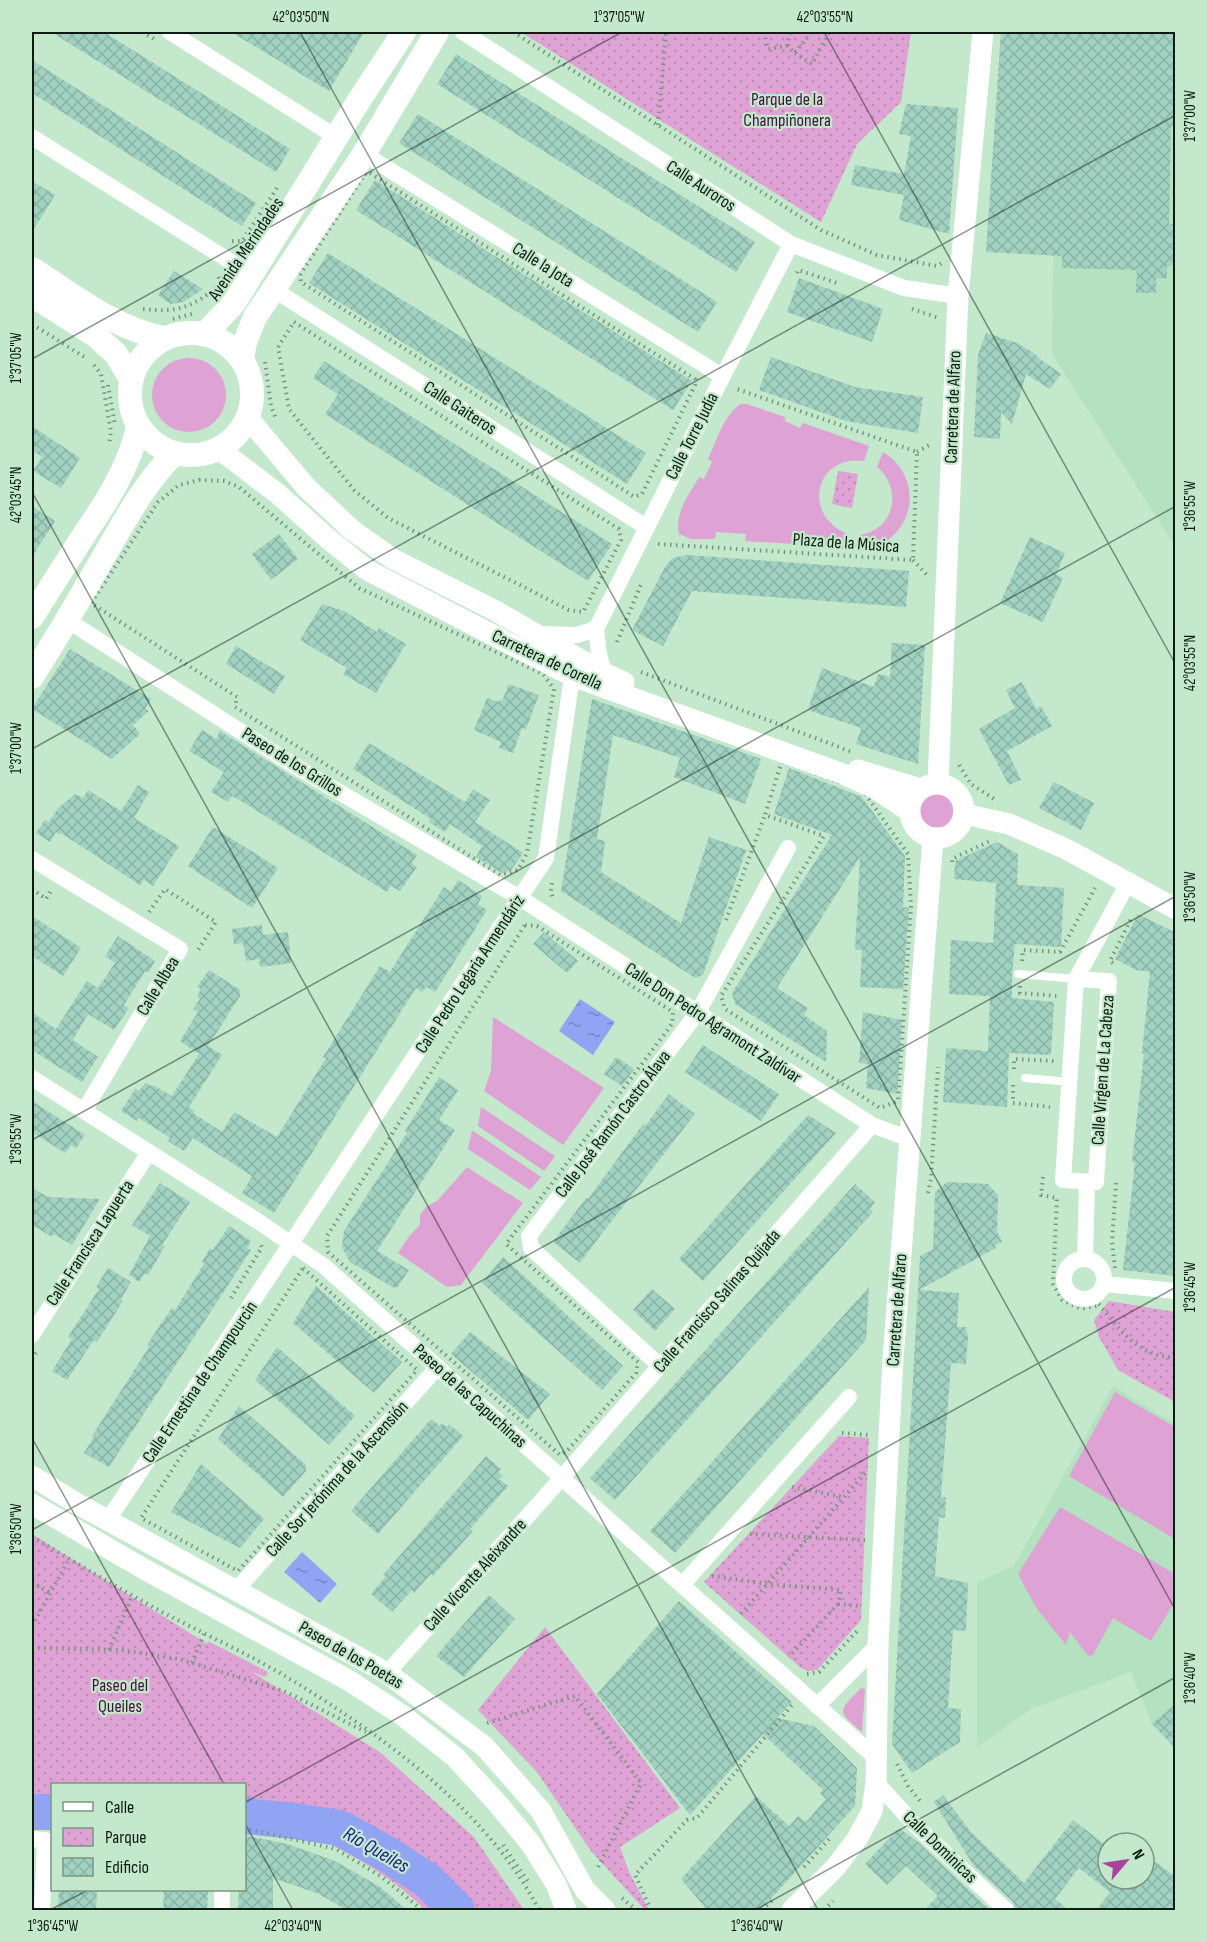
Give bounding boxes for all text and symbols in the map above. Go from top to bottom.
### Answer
text: 42°03'50"N [273,8,329,27]
text: 1°37'05"W [594,8,645,27]
text: 42°03'55"N [797,8,853,27]
park label: Parque de la Champiñonera [743,89,831,131]
text: 1°37'00"W [1181,90,1200,142]
street label: Calle Auroros [662,156,740,216]
street label: Avenida Merindades [203,194,288,305]
street label: Calle la Jota [508,238,578,292]
text: 1°37'05"W [7,332,26,383]
street label: Carretera de Alfaro [941,350,965,464]
street label: Calle Gaiteros [420,377,500,439]
street label: Calle Torre Judía [661,389,723,483]
text: 42°03'45"N [7,467,26,523]
text: 1°36'55"W [1181,481,1200,531]
street label: Plaza de la Música [792,529,900,557]
street label: Carretera de Corella [489,625,606,695]
text: 42°03'55"N [1181,635,1200,691]
text: 1°37'00"W [7,722,26,774]
street label: Paseo de los Grillos [238,723,346,801]
text: 1°36'50"W [1181,871,1200,923]
street label: Calle Pedro Legaria Armendáriz [411,890,529,1057]
street label: Calle Albea [132,953,184,1019]
street label: Calle Don Pedro Agramont Zaldívar [621,958,805,1088]
street label: Calle Virgen de La Cabeza [1087,994,1119,1146]
street label: Calle José Ramón Castro Álava [551,1046,675,1202]
text: 1°36'55"W [7,1114,26,1164]
street label: Calle Francisca Lapuerta [42,1176,139,1310]
street label: Calle Francisco Salinas Quijada [649,1225,785,1377]
street label: Carretera de Alfaro [883,1253,911,1367]
text: 1°36'45"W [1181,1261,1200,1312]
street label: Calle Ernestina de Champourcin [138,1297,262,1467]
street label: Paseo de las Capuchinas [409,1340,531,1452]
street label: Calle Sor Jerónima de la Ascensión [261,1397,413,1561]
text: 1°36'50"W [7,1503,26,1555]
street label: Calle Vicente Aleixandre [419,1514,531,1636]
street label: Paseo de los Poetas [295,1617,407,1693]
text: 1°36'40"W [1181,1652,1200,1704]
park label: Paseo del Queiles [92,1675,148,1717]
legend [51,1783,246,1891]
text: Calle [105,1797,134,1818]
street label: Calle Dominicas [899,1807,981,1887]
water label: Río Queiles [339,1822,413,1878]
text: Parque [105,1827,146,1848]
north arrow [1096,1831,1156,1891]
text: N [1127,1846,1148,1863]
text: Edificio [105,1857,149,1878]
text: 1°36'45"W [28,1917,79,1936]
text: 42°03'40"N [264,1917,322,1936]
text: 1°36'40"W [731,1917,783,1936]

